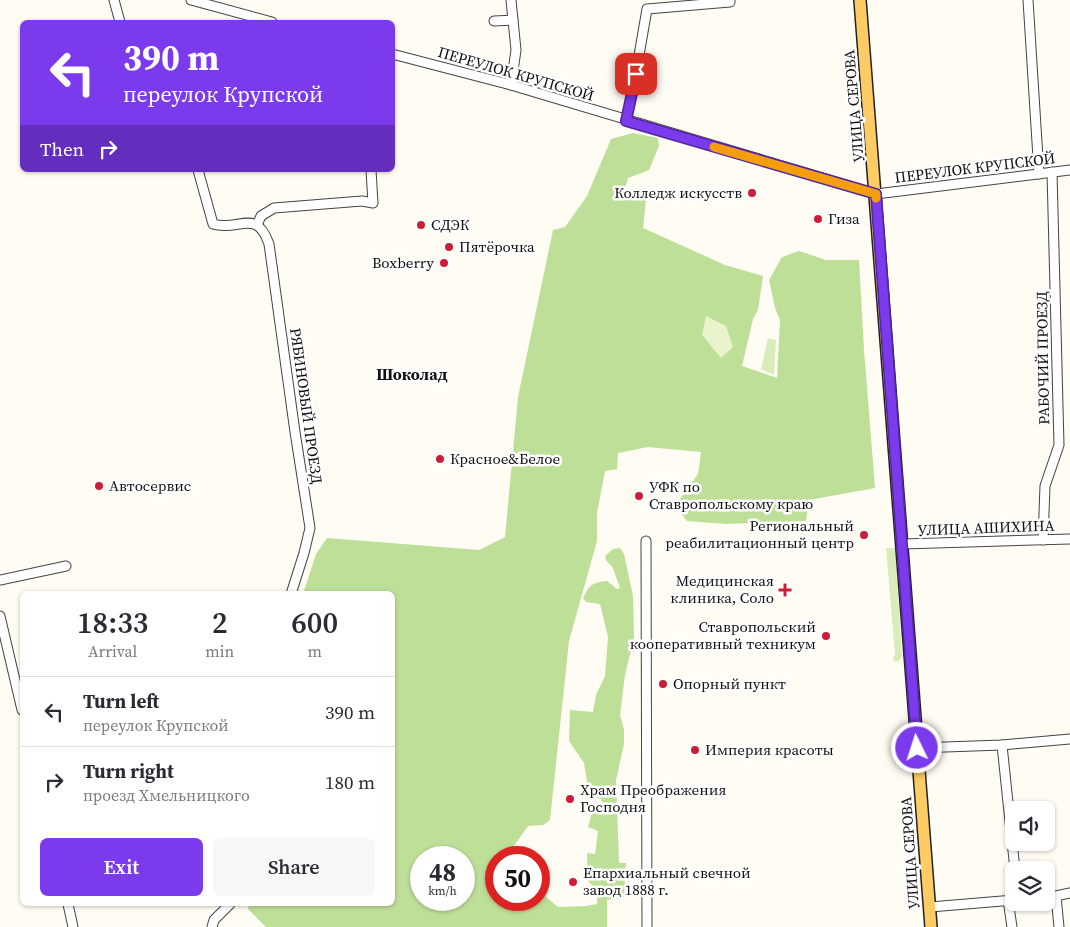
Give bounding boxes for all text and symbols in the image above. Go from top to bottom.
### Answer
text: 390 m [123,34,219,82]
icon: left [40,40,105,105]
street label: ПЕРЕУЛОК КРУПСКОЙ [436,41,597,106]
street label: УЛИЦА СЕРОВА [838,49,869,163]
pin [615,53,657,95]
icon: arrive [622,60,650,88]
text: переулок Крупской [123,79,323,109]
icon: right [94,135,122,163]
text: Then [40,136,84,162]
street label: ПЕРЕУЛОК КРУПСКОЙ [893,147,1057,188]
place label: Колледж искусств [614,182,742,203]
marker: Колледж искусств [746,187,758,199]
place label: Гиза [828,208,860,229]
marker: Гиза [812,213,824,225]
place label: СДЭК [431,214,470,235]
marker: СДЭК [415,219,427,231]
place label: Пятёрочка [459,236,535,257]
marker: Пятёрочка [443,241,455,253]
place label: Boxberry [372,252,434,273]
marker: Boxberry [438,257,450,269]
street label: РАБОЧИЙ ПРОЕЗД [1031,291,1054,425]
street label: РЯБИНОВЫЙ ПРОЕЗД [285,327,328,485]
district label: Шоколад [376,363,448,385]
place label: Красное&Белое [450,448,560,469]
marker: Красное&Белое [434,453,446,465]
place label: Автосервис [109,475,191,496]
place label: УФК по Ставропольскому краю [649,476,813,514]
marker: Автосервис [93,480,105,492]
marker: УФК по Ставропольскому краю [633,490,645,502]
place label: Региональный реабилитационный центр [665,515,854,553]
street label: УЛИЦА АШИХИНА [917,515,1055,540]
marker: Региональный реабилитационный центр [858,529,870,541]
place label: Медицинская клиника, Соло [670,570,774,608]
marker: Медицинская клиника, Соло [778,583,792,597]
text: 18:33 [77,602,148,643]
text: 2 [212,602,228,643]
text: 600 [291,602,338,643]
place label: Ставропольский кооперативный техникум [630,616,816,654]
marker: Ставропольский кооперативный техникум [820,630,832,642]
text: Arrival [88,640,137,662]
text: min [205,640,234,662]
text: m [307,640,322,662]
place label: Опорный пункт [673,673,786,694]
marker: Опорный пункт [657,678,669,690]
text: Turn left [83,688,159,714]
icon: left [40,698,68,726]
text: 390 m [325,699,375,725]
text: переулок Крупской [83,714,229,736]
position arrow [890,721,942,773]
place label: Империя красоты [705,739,834,760]
marker: Империя красоты [689,744,701,756]
text: Turn right [83,758,174,784]
icon: right [40,768,68,796]
text: 180 m [325,769,375,795]
place label: Храм Преображения Господня [580,779,726,817]
text: проезд Хмельницкого [83,784,250,806]
marker: Храм Преображения Господня [564,793,576,805]
street label: УЛИЦА СЕРОВА [895,796,924,910]
map controls [1005,801,1055,911]
button: sound [1005,801,1055,851]
button: Exit [40,838,203,896]
button: Share [213,838,375,896]
speed limit sign: 50 [485,846,550,911]
text: 48 [429,855,456,889]
button: layers [1005,861,1055,911]
place label: Епархиальный свечной завод 1888 г. [583,862,751,900]
marker: Епархиальный свечной завод 1888 г. [567,876,579,888]
text: km/h [428,883,457,899]

